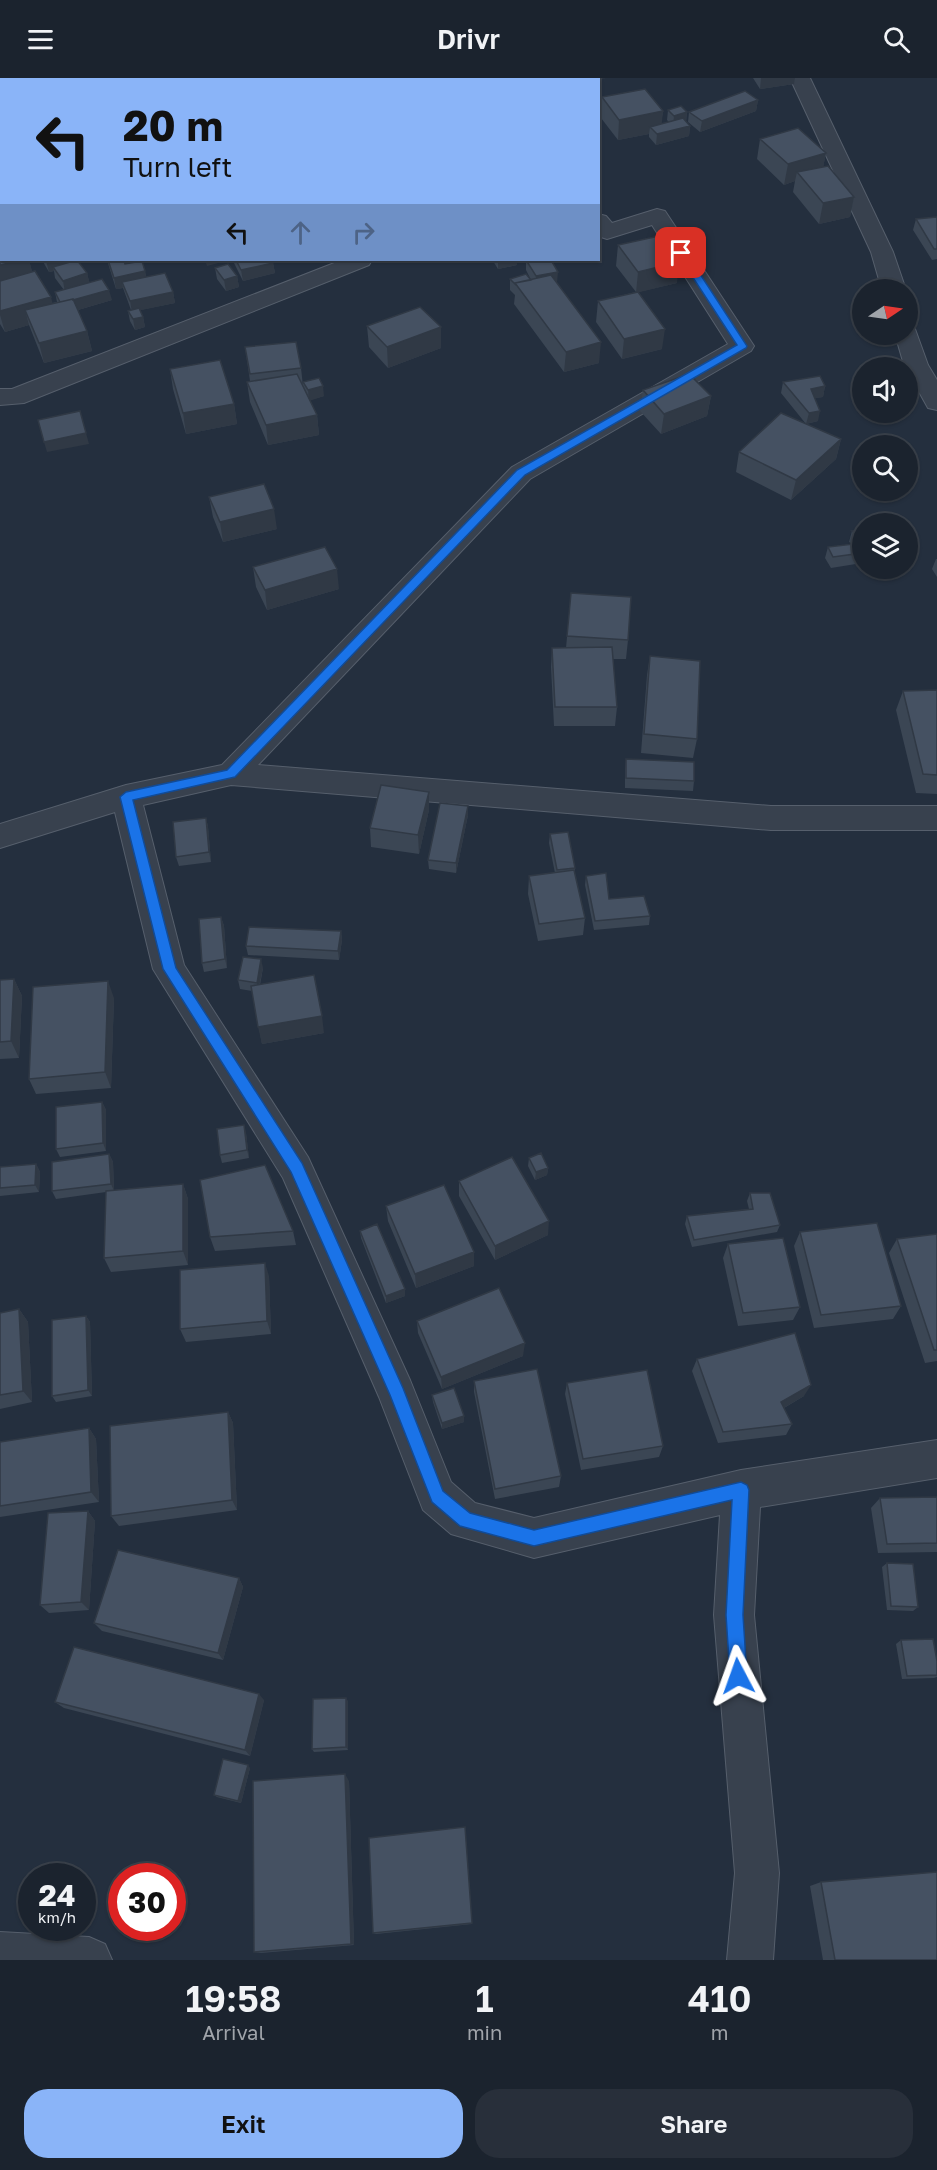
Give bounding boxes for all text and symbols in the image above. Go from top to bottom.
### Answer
icon: menu [24,23,57,56]
text: Drivr [437,23,500,55]
icon: search [880,23,913,56]
text: 20 m [123,100,223,150]
icon: left [24,102,102,180]
text: Turn left [123,151,232,183]
icon: left [221,216,254,249]
icon: ahead [284,216,317,249]
icon: right [347,216,380,249]
pin [655,227,706,278]
icon: arrive [664,236,697,269]
north arrow [852,279,918,345]
map controls [852,279,918,579]
button: sound [852,357,918,423]
button: search [852,435,918,501]
button: layers [852,513,918,579]
position arrow [706,1644,770,1708]
speed limit sign: 30 [108,1863,186,1941]
text: 24 [38,1877,76,1913]
text: km/h [38,1908,76,1926]
text: 19:58 [185,1977,281,2020]
text: 1 [476,1977,494,2020]
text: 410 [688,1977,752,2020]
text: Arrival [202,2020,265,2044]
text: min [467,2020,502,2044]
text: m [711,2020,729,2044]
button: Exit [24,2089,463,2158]
button: Share [475,2089,913,2158]

